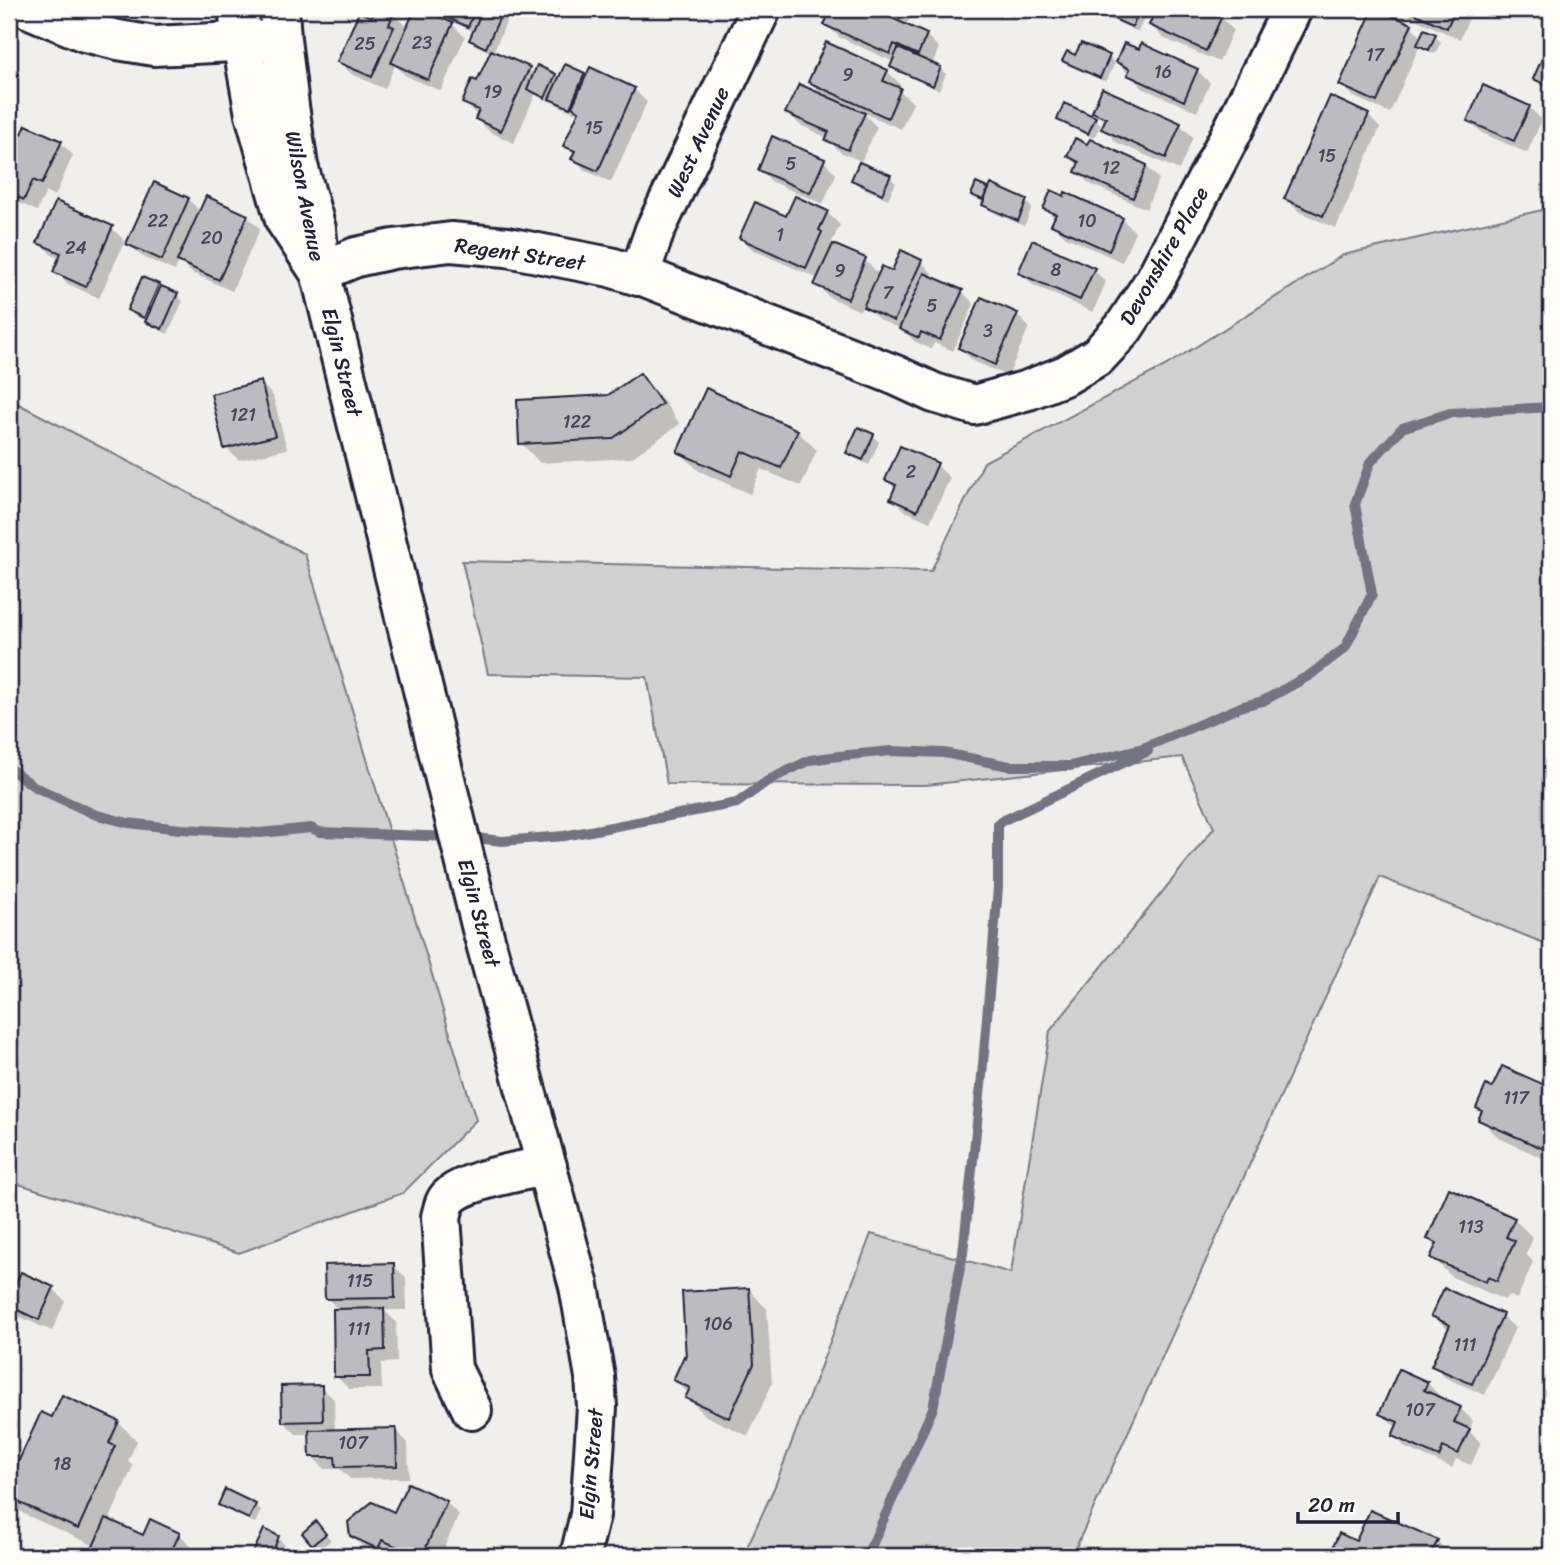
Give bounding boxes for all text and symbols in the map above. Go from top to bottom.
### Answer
house number: 23 [412,27,432,59]
house number: 25 [354,28,376,60]
house number: 17 [1366,39,1386,71]
house number: 16 [1154,56,1172,88]
house number: 9 [842,59,854,91]
house number: 19 [484,76,502,108]
street label: West Avenue [656,80,740,204]
house number: 15 [585,112,603,144]
street label: Wilson Avenue [274,127,336,265]
house number: 15 [1318,140,1336,172]
house number: 5 [786,148,797,180]
house number: 12 [1102,152,1120,184]
street label: Devonshire Place [1109,179,1219,333]
house number: 22 [148,205,168,237]
house number: 10 [1077,205,1097,237]
house number: 1 [776,219,784,251]
house number: 20 [201,222,223,254]
street label: Regent Street [452,226,589,282]
house number: 24 [65,232,87,264]
house number: 8 [1051,254,1062,286]
house number: 9 [834,255,846,287]
house number: 7 [883,277,895,309]
house number: 5 [927,290,938,322]
street label: Elgin Street [310,303,374,422]
house number: 3 [983,315,993,347]
house number: 121 [230,399,256,431]
house number: 122 [563,406,591,438]
house number: 2 [906,456,916,488]
street label: Elgin Street [446,854,512,973]
house number: 117 [1503,1082,1531,1114]
house number: 113 [1458,1211,1484,1243]
house number: 115 [347,1265,373,1297]
house number: 106 [703,1308,733,1340]
house number: 111 [347,1313,371,1345]
house number: 111 [1453,1329,1477,1361]
house number: 107 [1405,1394,1436,1426]
street label: Elgin Street [567,1405,615,1521]
house number: 107 [338,1427,369,1459]
house number: 18 [53,1448,71,1480]
scale bar [1298,1481,1397,1525]
text: 20 m [1308,1486,1355,1524]

